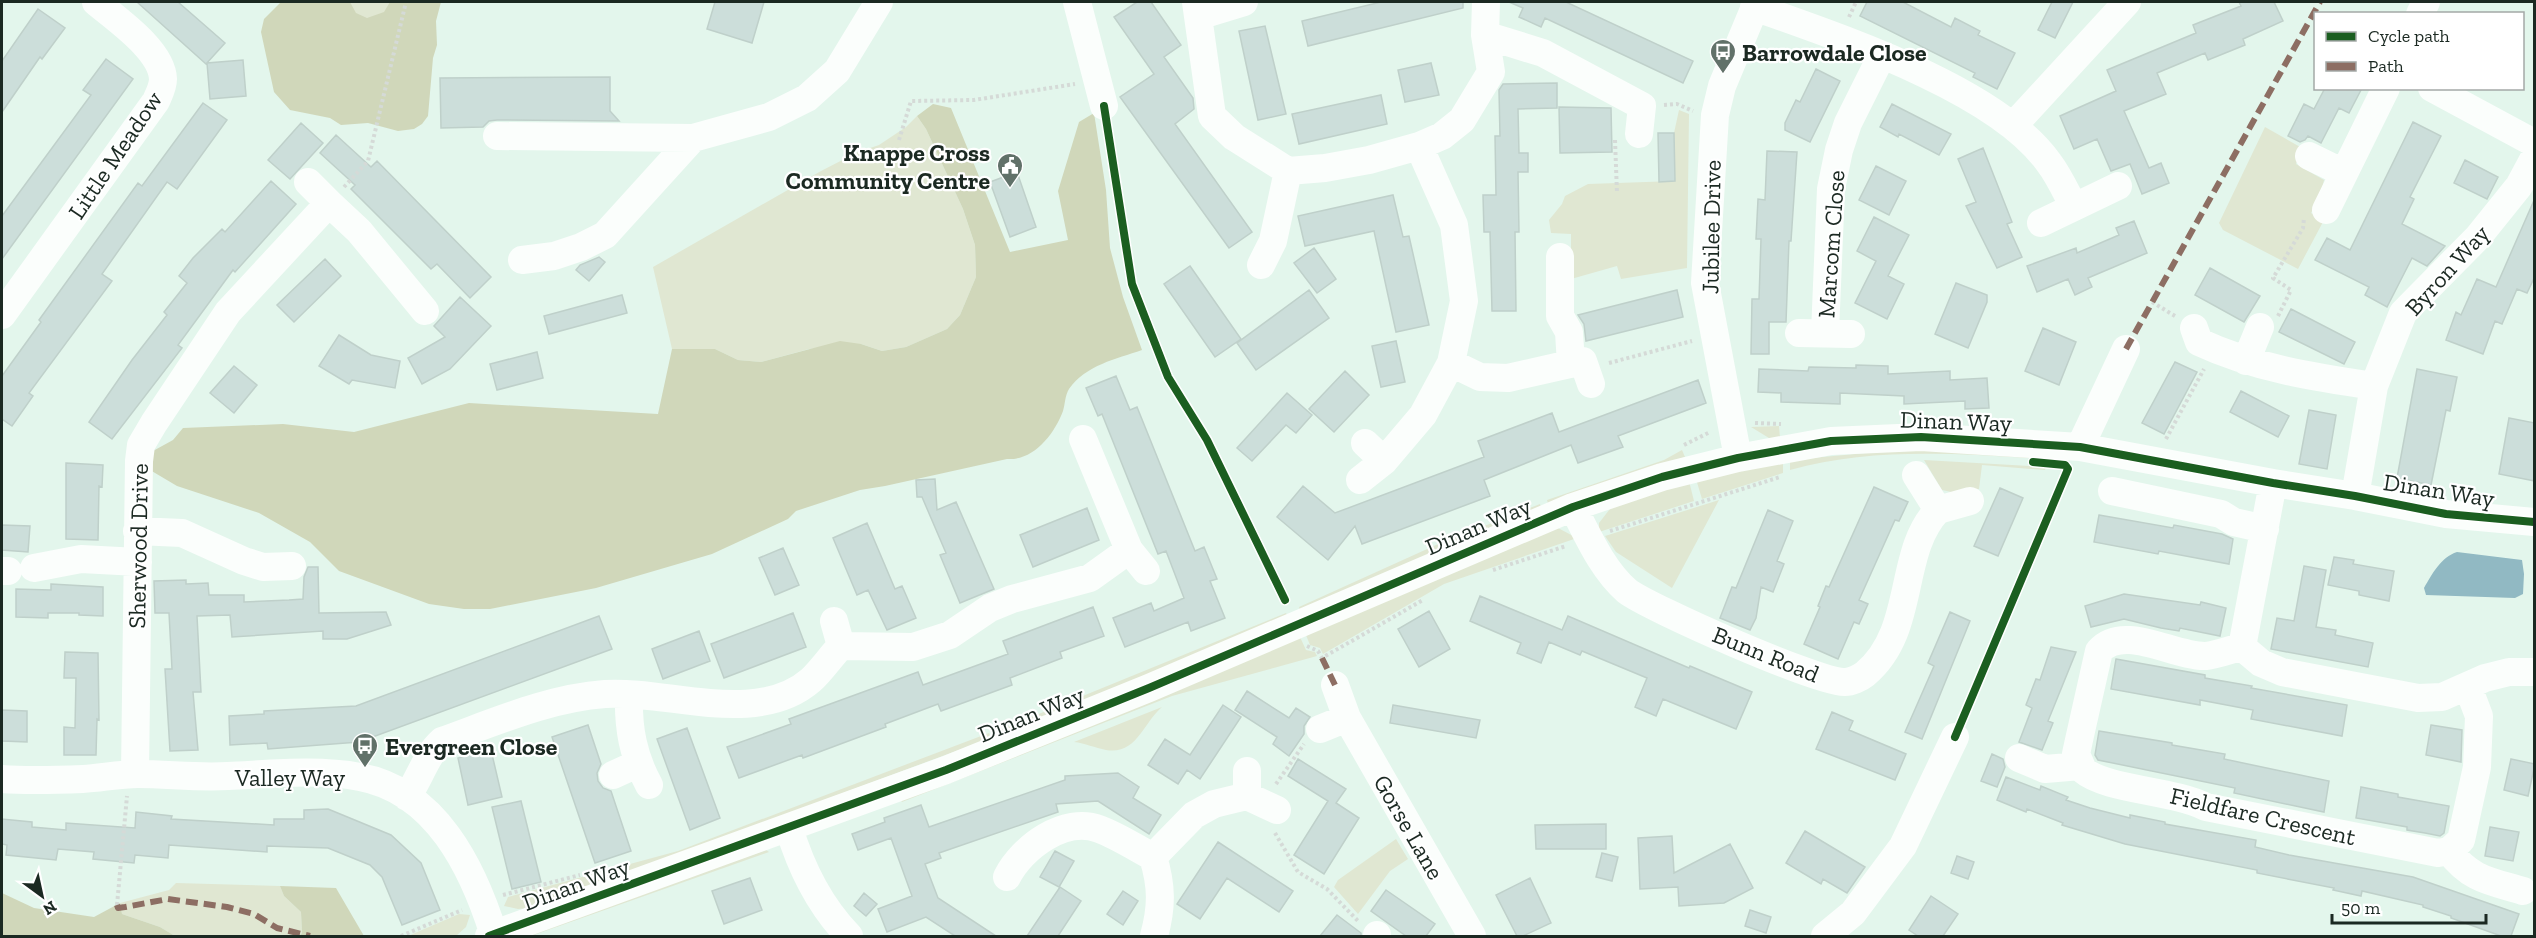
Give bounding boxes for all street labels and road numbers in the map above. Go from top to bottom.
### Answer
street label: Little Meadow [62,85,169,224]
street label: Jubilee Drive [1695,160,1727,294]
street label: Marcom Close [1811,169,1851,319]
street label: Byron Way [2399,218,2496,321]
street label: Dinan Way [1899,405,2013,437]
street label: Sherwood Drive [122,463,154,629]
street label: Dinan Way [2381,467,2497,513]
street label: Dinan Way [1421,490,1536,561]
street label: Bunn Road [1708,619,1824,689]
street label: Dinan Way [974,679,1089,748]
street label: Valley Way [234,763,346,792]
street label: Gorse Lane [1367,770,1451,884]
street label: Fieldfare Crescent [2167,781,2359,851]
street label: Dinan Way [518,851,634,917]

